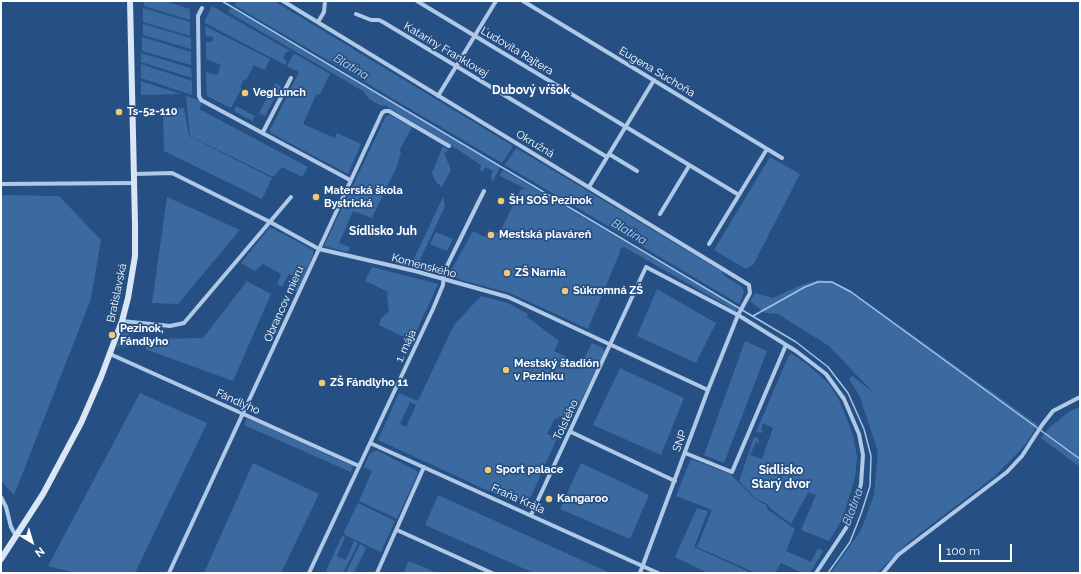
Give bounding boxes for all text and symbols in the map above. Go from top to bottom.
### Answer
street label: Kataríny Franklovej [401,20,491,80]
street label: Ľudovíta Rajtera [478,24,556,78]
street label: Eugena Suchoňa [617,44,697,100]
water label: Blatina [331,51,371,83]
district label: Dubový vŕšok [492,83,570,97]
place label: VegLunch [253,86,306,100]
marker: VegLunch [240,88,250,98]
place label: Ts-52-110 [127,105,177,119]
marker: Ts-52-110 [114,107,124,117]
street label: Okružná [513,127,557,161]
place label: Materská škola Bystrická [324,184,403,210]
marker: Materská škola Bystrická [311,192,321,202]
place label: ŠH SOŠ Pezinok [509,194,592,208]
marker: ŠH SOŠ Pezinok [496,196,506,206]
water label: Blatina [609,216,649,248]
district label: Sídlisko Juh [349,224,417,238]
place label: Mestská plaváreň [499,228,591,242]
marker: Mestská plaváreň [486,230,496,240]
street label: Komenského [390,251,458,281]
street label: Bratislavská [104,262,130,324]
street label: Obrancov mieru [261,264,307,344]
place label: ZŠ Narnia [515,266,566,280]
marker: ZŠ Narnia [502,268,512,278]
place label: Súkromná ZŠ [573,284,643,298]
marker: Súkromná ZŠ [560,286,570,296]
place label: Pezinok, Fándlyho [120,322,168,348]
street label: 1. mája [393,328,419,364]
marker: Pezinok, Fándlyho [107,330,117,340]
place label: Mestský štadión v Pezinku [514,357,599,383]
marker: Mestský štadión v Pezinku [501,365,511,375]
place label: ZŠ Fándlyho 11 [330,376,408,390]
marker: ZŠ Fándlyho 11 [317,378,327,388]
street label: Fándlyho [214,386,262,418]
street label: Tolstého [551,398,581,442]
street label: SNP [670,428,690,454]
place label: Sport palace [496,463,563,477]
district label: Sídlisko Starý dvor [752,463,810,491]
marker: Sport palace [483,465,493,475]
street label: Fraňa Kráľa [489,481,547,517]
water label: Blatina [840,487,866,527]
place label: Kangaroo [557,492,608,506]
marker: Kangaroo [544,494,554,504]
north arrow [12,522,52,562]
scale bar [941,536,1014,562]
text: N [32,544,47,560]
text: 100 m [946,544,980,558]

